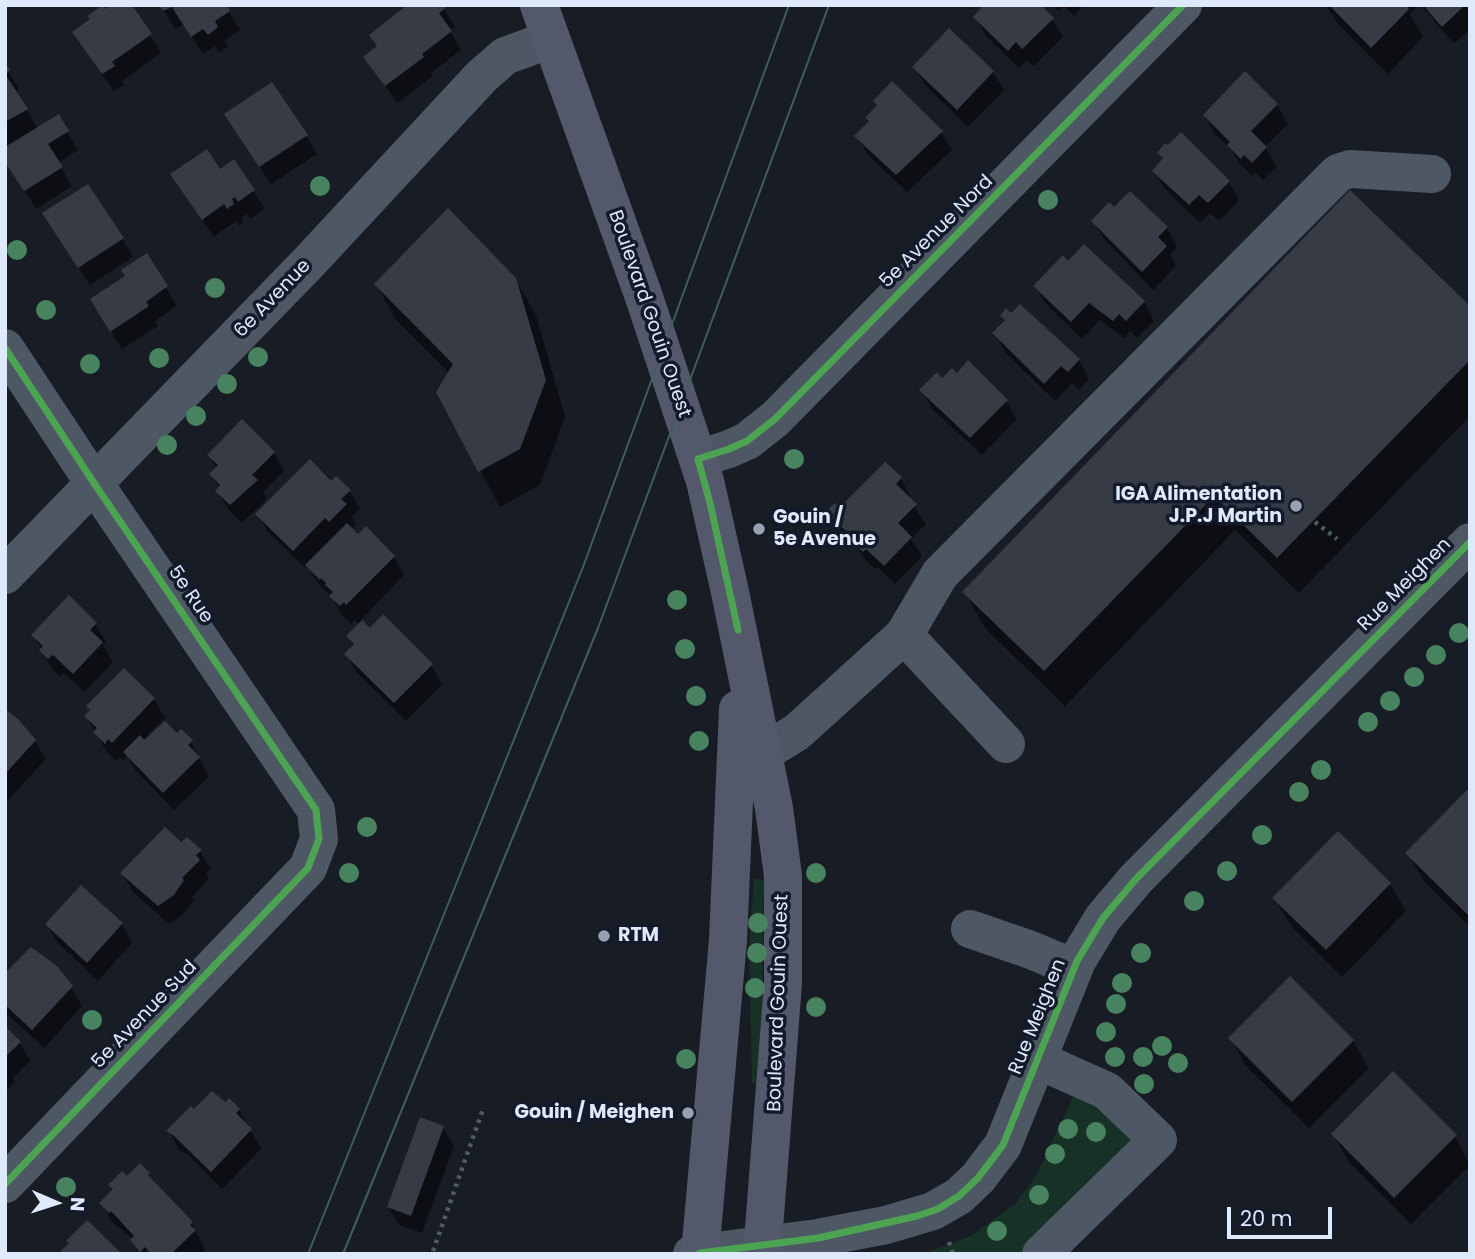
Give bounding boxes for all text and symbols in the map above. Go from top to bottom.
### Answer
street label: 5e Avenue Nord [876,171,998,293]
street label: Boulevard Gouin Ouest [603,207,695,421]
street label: 6e Avenue [230,255,316,343]
place label: IGA Alimentation J.P.J Martin [1115,484,1282,528]
marker: IGA Alimentation J.P.J Martin [1288,498,1304,514]
place label: Gouin / 5e Avenue [773,507,876,551]
marker: Gouin / 5e Avenue [751,521,767,537]
street label: Rue Meighen [1354,534,1456,636]
street label: 5e Rue [163,562,217,628]
street label: Boulevard Gouin Ouest [764,894,794,1112]
place label: RTM [618,925,659,947]
marker: RTM [596,928,612,944]
street label: 5e Avenue Sud [88,956,202,1074]
street label: Rue Meighen [1005,956,1071,1078]
place label: Gouin / Meighen [515,1102,674,1124]
marker: Gouin / Meighen [680,1105,696,1121]
north arrow [21,1168,91,1238]
scale bar [1230,1192,1335,1236]
text: N [64,1196,91,1212]
text: 20 m [1240,1204,1293,1233]

